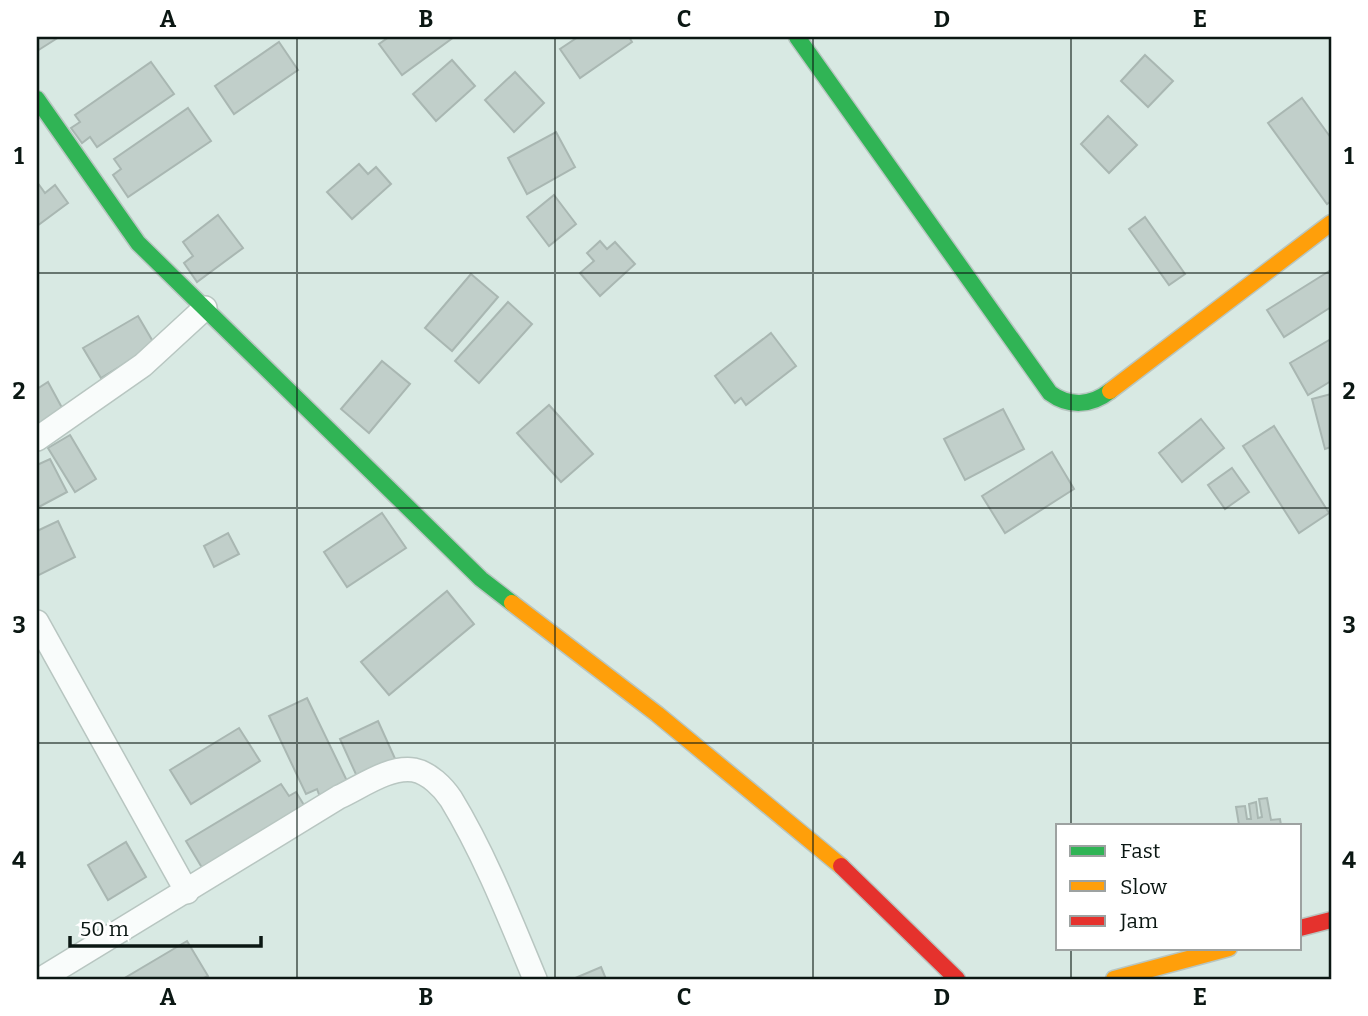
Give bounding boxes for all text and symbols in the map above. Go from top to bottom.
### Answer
text: A [160,5,177,33]
text: B [419,5,433,33]
text: C [677,5,691,33]
text: D [934,5,950,33]
text: E [1193,5,1207,33]
text: 1 [14,142,24,170]
text: 1 [1344,142,1354,170]
text: 2 [13,377,26,405]
text: 2 [1343,377,1356,405]
text: 3 [12,611,26,639]
text: 3 [1342,611,1356,639]
legend [1056,824,1302,950]
text: Fast [1120,838,1161,864]
text: 4 [12,846,26,874]
text: 4 [1342,846,1356,874]
text: Slow [1120,874,1167,900]
scale bar [70,904,261,948]
text: Jam [1119,908,1158,934]
text: 50 m [80,916,129,942]
text: A [160,983,177,1011]
text: B [419,983,433,1011]
text: C [677,983,691,1011]
text: D [934,983,950,1011]
text: E [1193,983,1207,1011]

